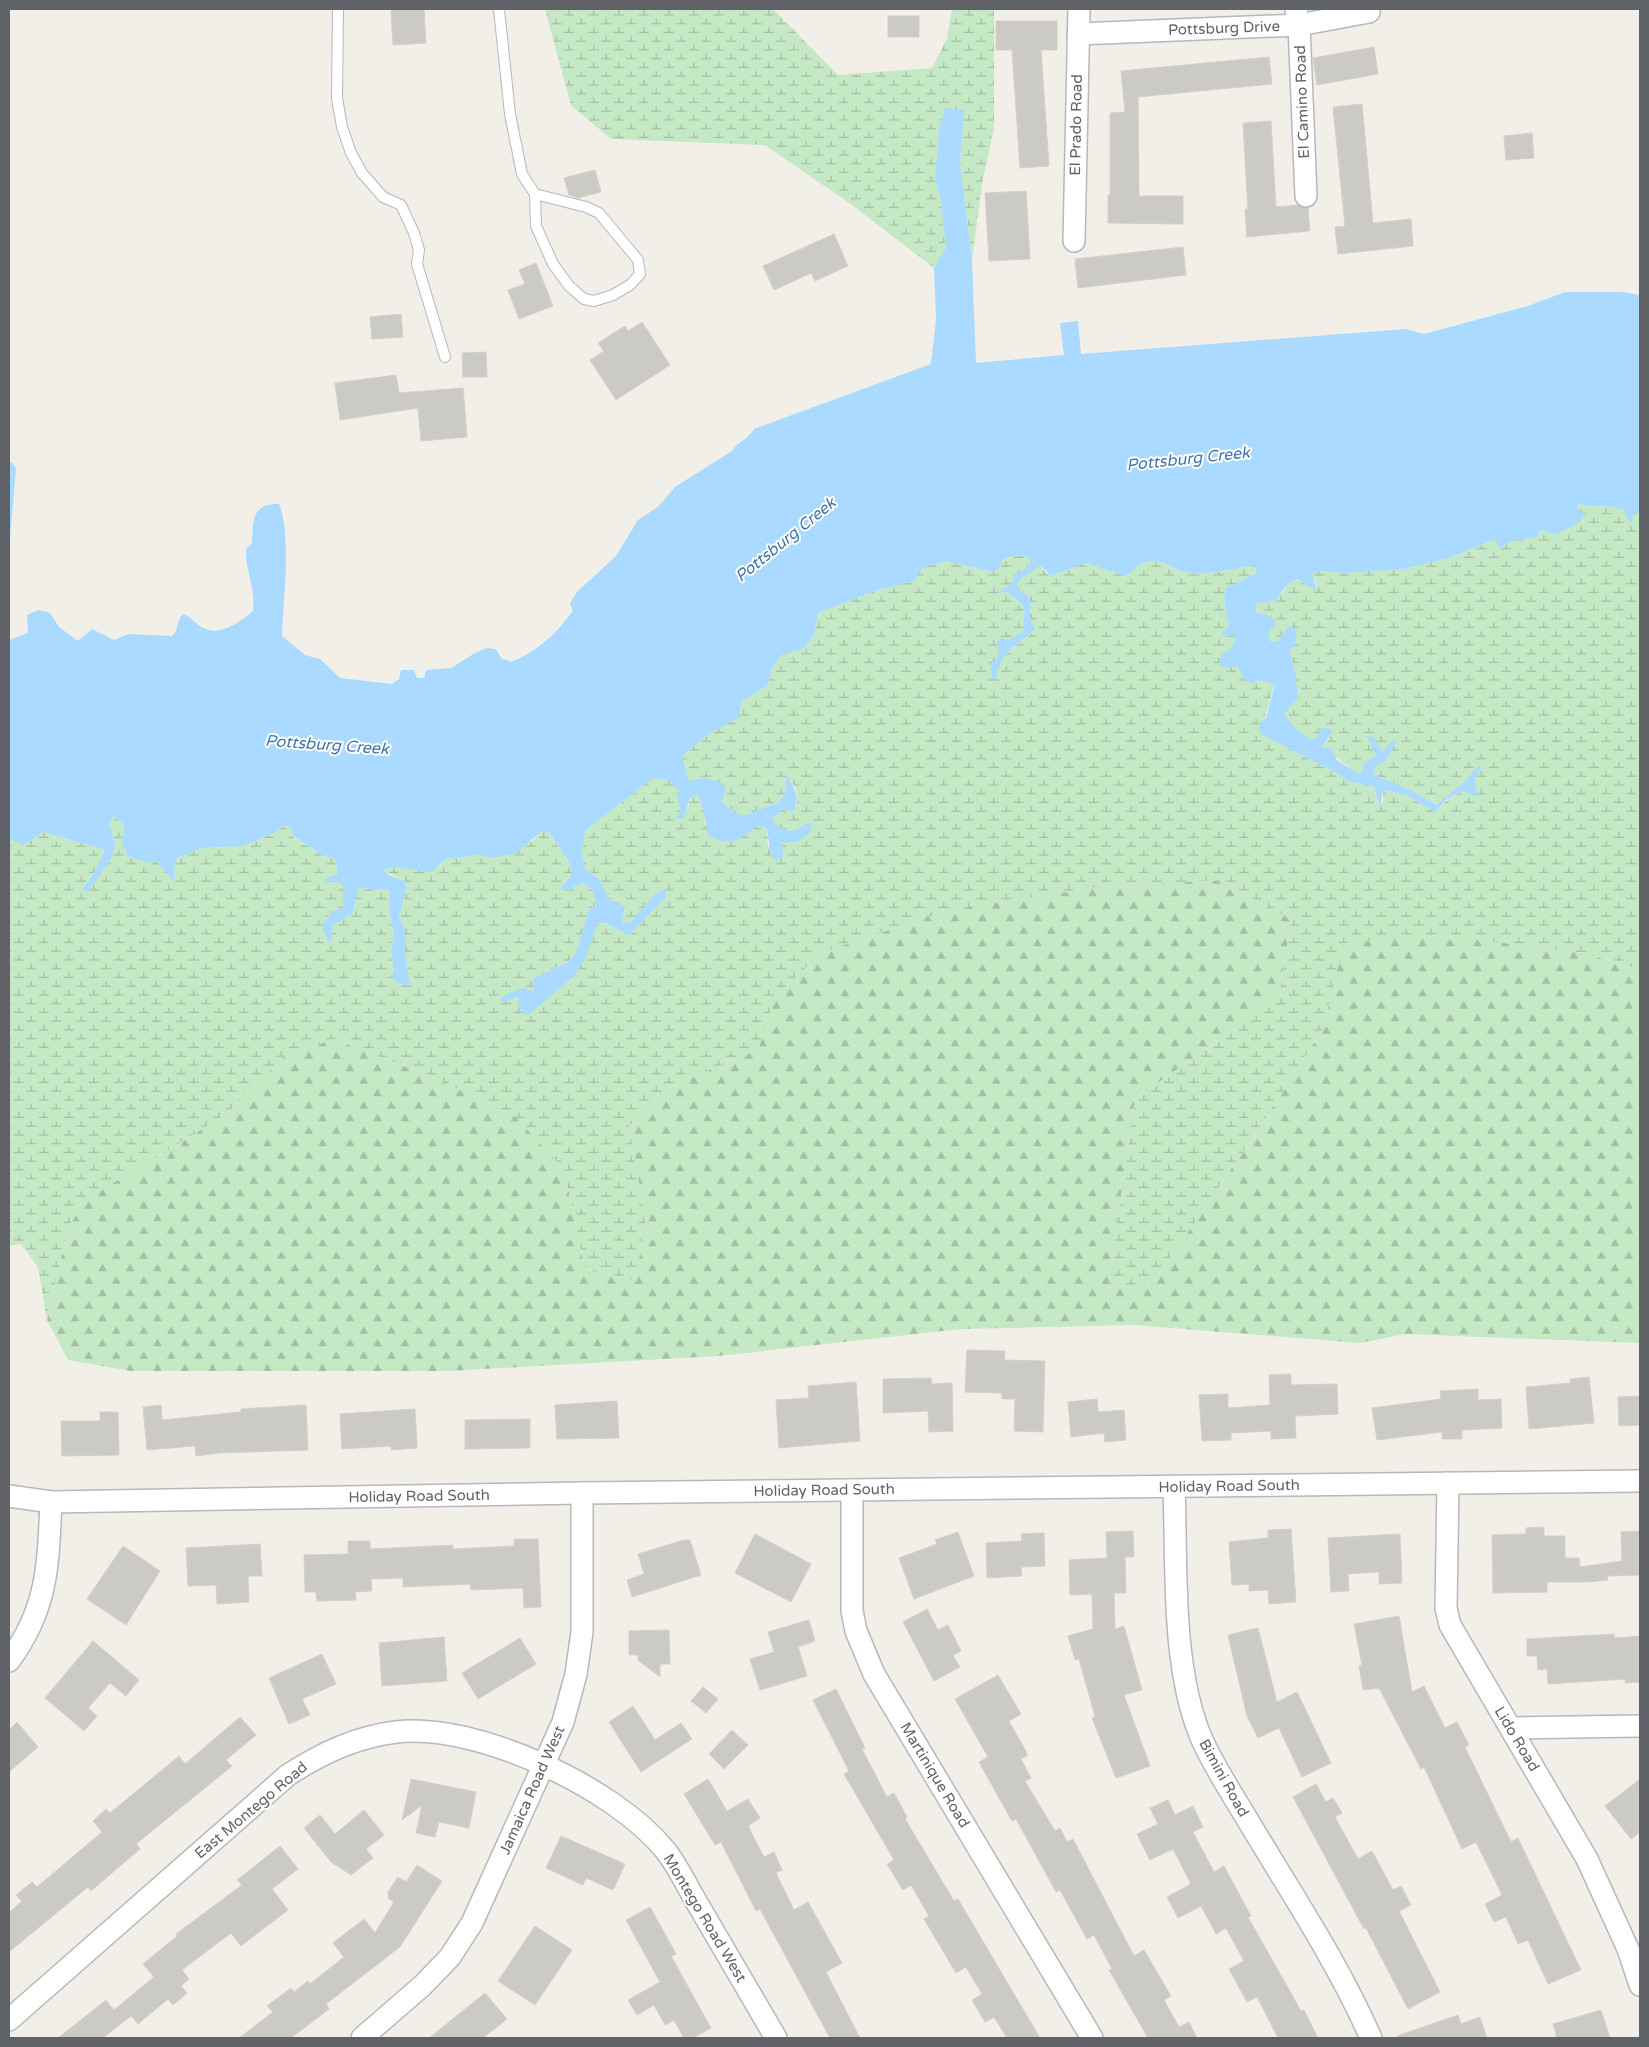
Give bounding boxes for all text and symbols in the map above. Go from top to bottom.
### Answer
street label: Pottsburg Drive [1168,17,1280,39]
street label: El Camino Road [1291,45,1313,159]
street label: El Prado Road [1066,74,1086,176]
water label: Pottsburg Creek [1125,442,1252,475]
water label: Pottsburg Creek [731,492,841,587]
water label: Pottsburg Creek [264,731,391,759]
street label: Holiday Road South [1158,1476,1300,1496]
street label: Holiday Road South [753,1480,895,1500]
street label: Holiday Road South [348,1486,490,1506]
street label: Lido Road [1491,1703,1543,1775]
street label: Martinique Road [896,1719,974,1831]
street label: Jamaica Road West [495,1723,569,1857]
street label: Bimini Road [1195,1736,1253,1820]
street label: East Montego Road [191,1758,311,1862]
street label: Montego Road West [660,1851,751,1986]

